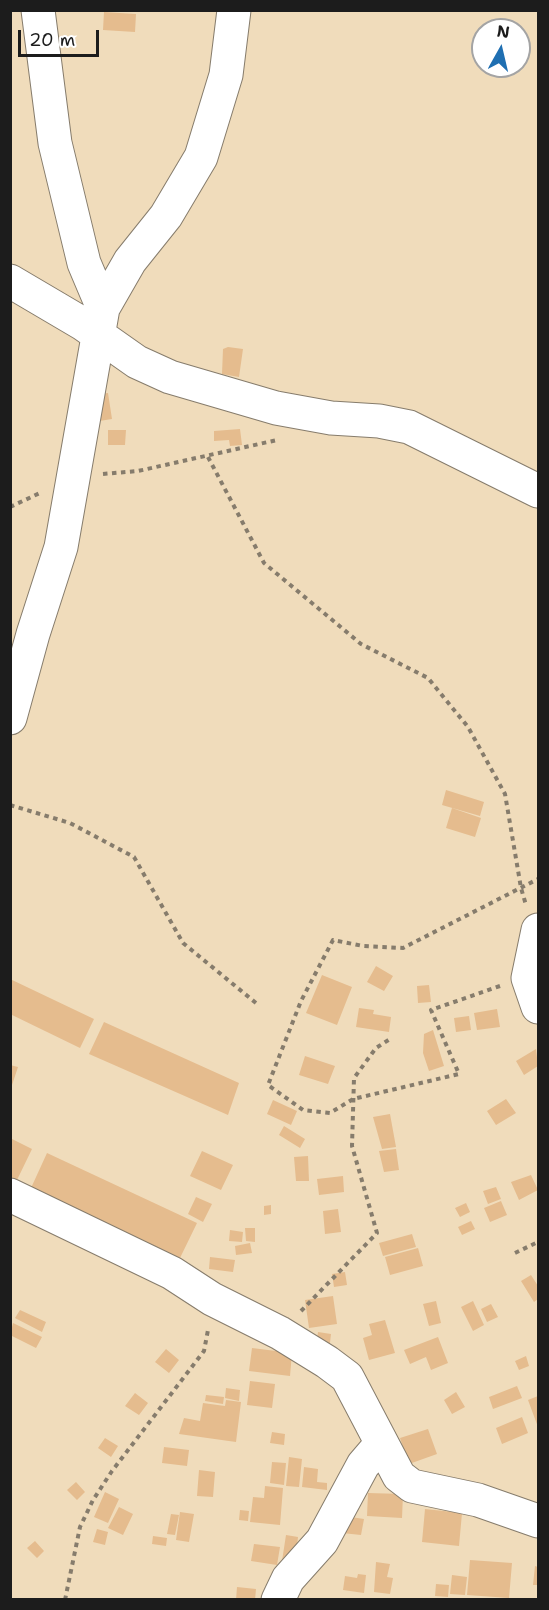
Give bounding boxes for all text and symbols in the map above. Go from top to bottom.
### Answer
scale bar [21,18,102,56]
north arrow [471,18,531,78]
text: N [496,20,511,43]
text: 20 m [29,28,75,52]

